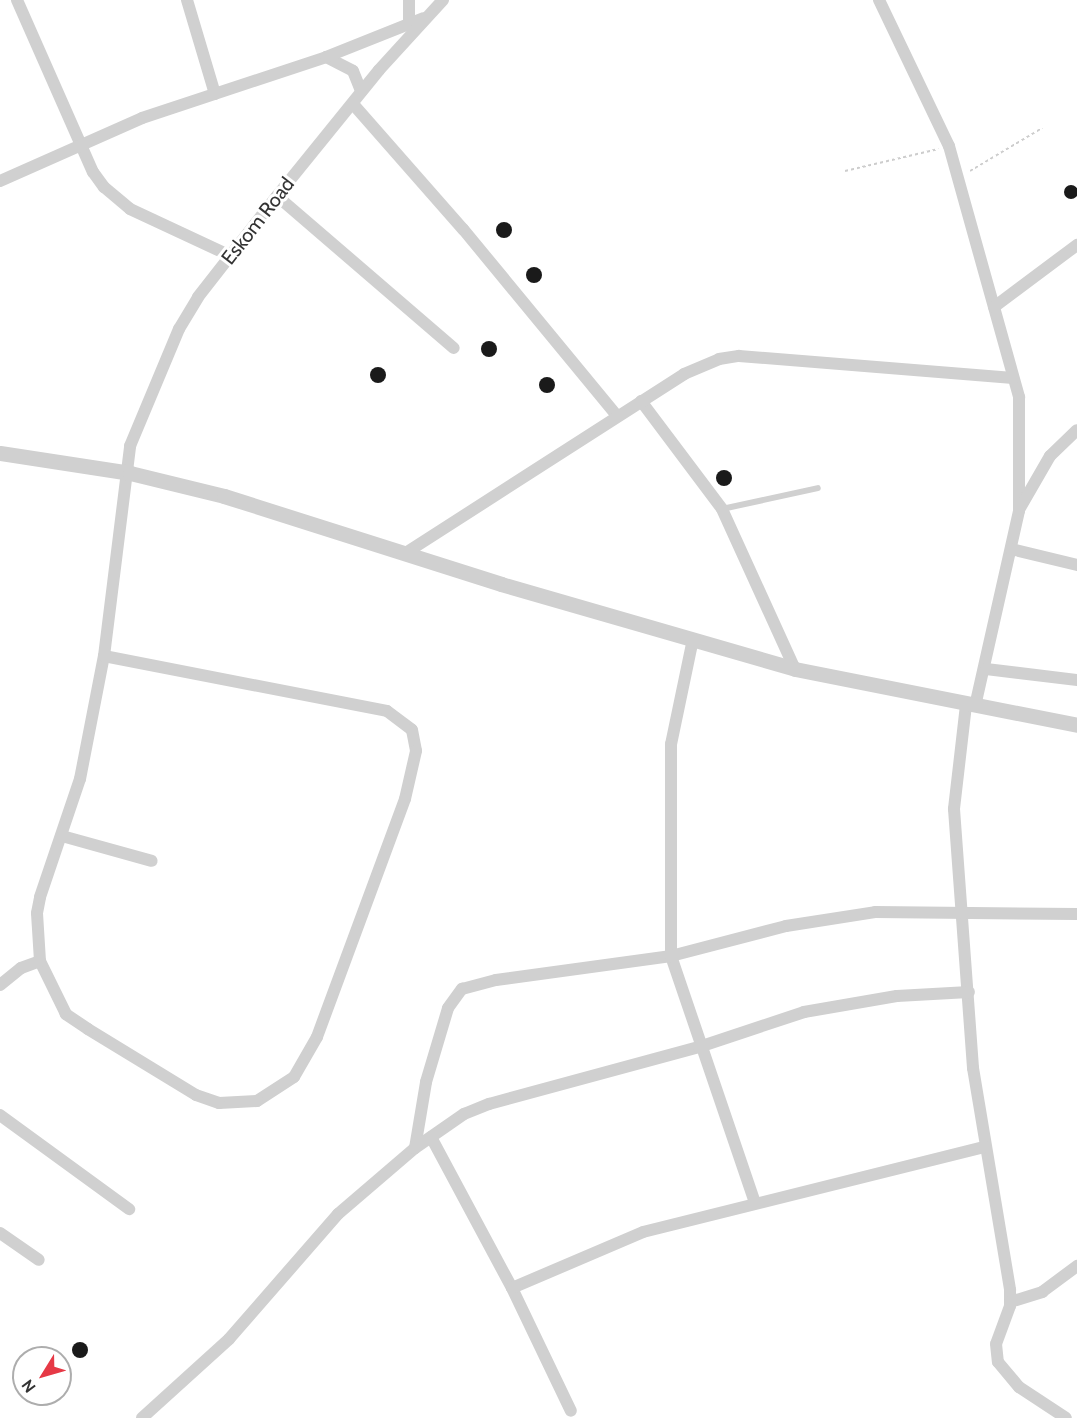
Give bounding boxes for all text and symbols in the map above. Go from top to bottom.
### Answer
street label: Eskom Road [216,173,300,269]
north arrow [12,1346,72,1406]
text: N [18,1376,40,1396]

